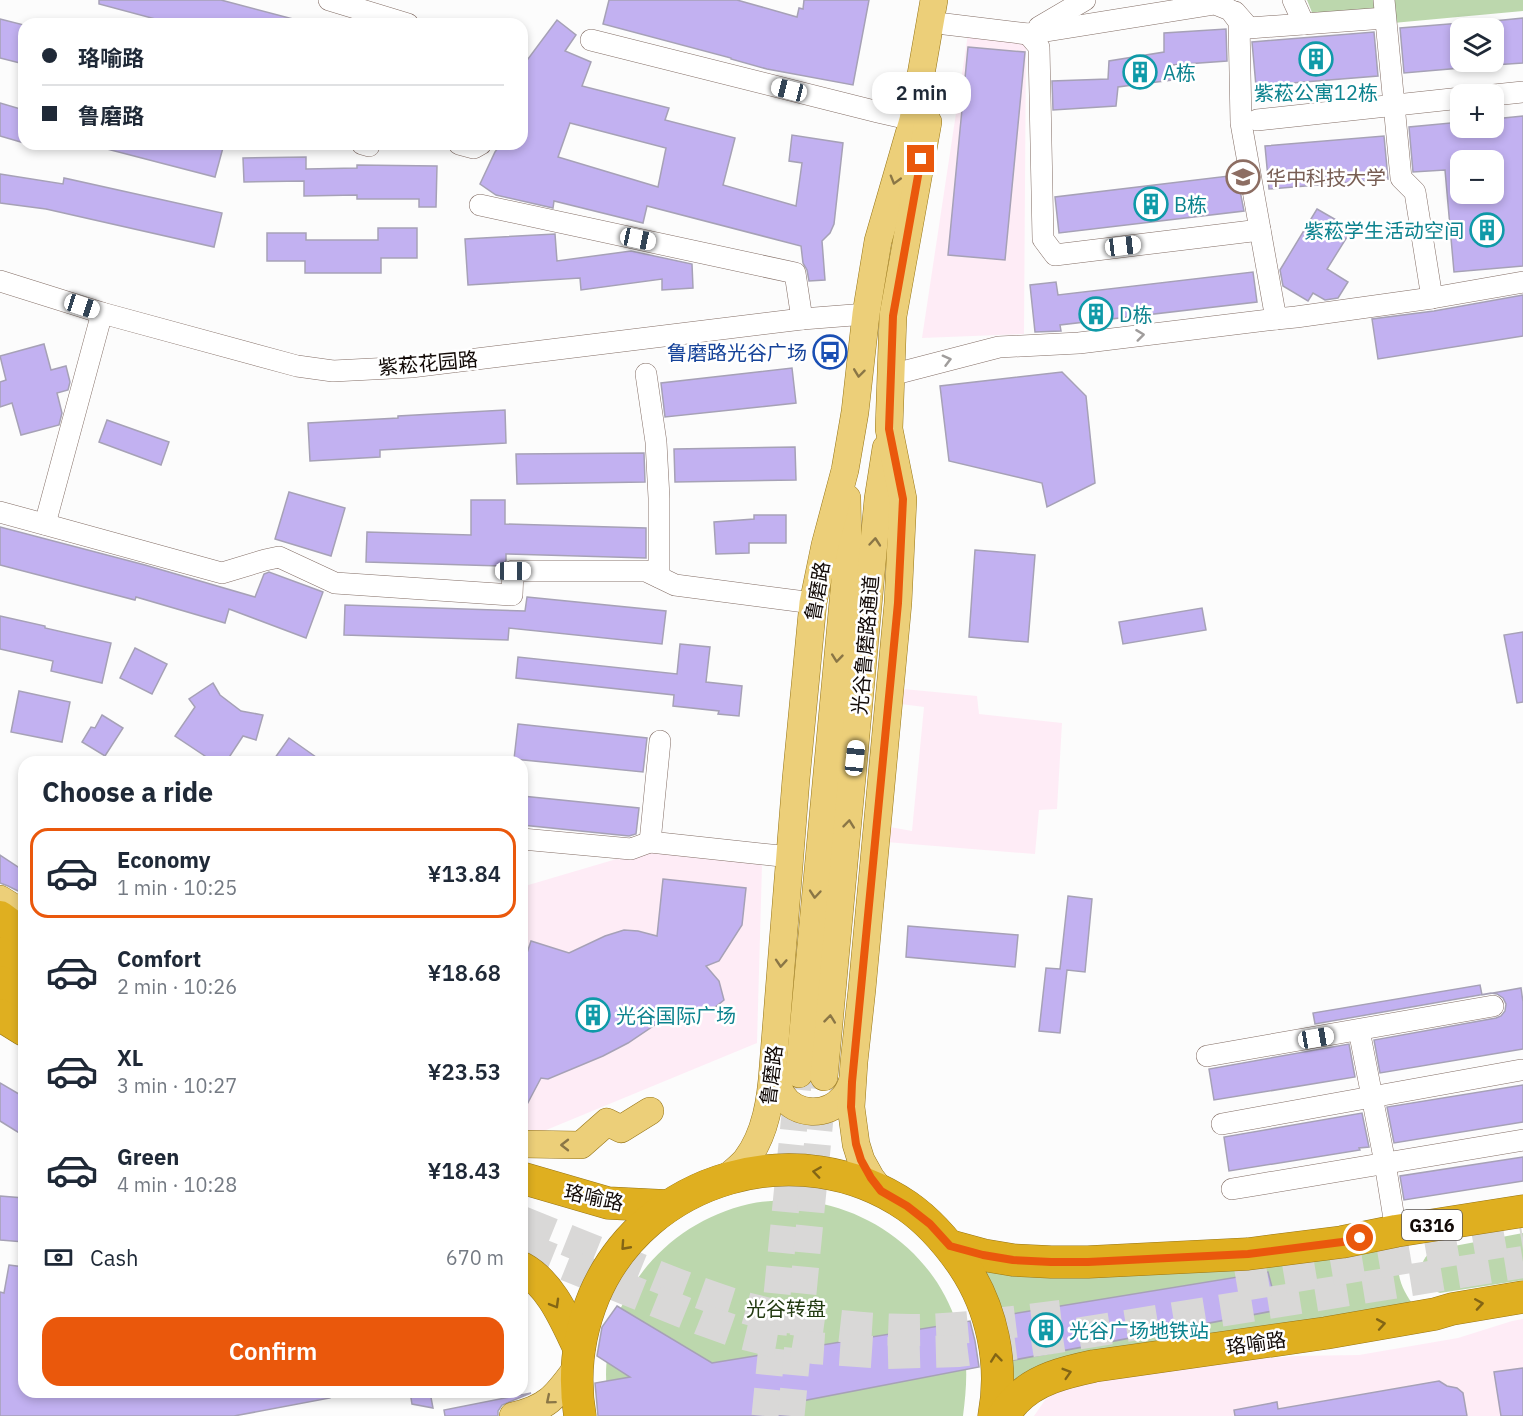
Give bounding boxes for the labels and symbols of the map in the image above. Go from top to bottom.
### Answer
building icon: 紫菘公寓12栋 [1298,41,1334,77]
building icon: A栋 [1122,54,1158,90]
place label: A栋 [1163,59,1196,86]
callout: 2 min [872,72,970,114]
car [769,77,809,103]
place label: 紫菘公寓12栋 [1254,79,1378,106]
route end [907,145,934,172]
school or university icon: 华中科技大学 [1225,159,1261,195]
place label: 华中科技大学 [1266,164,1386,191]
one-way arrow [890,174,902,185]
building icon: B栋 [1133,186,1169,222]
place label: B栋 [1174,191,1207,218]
building icon: 紫菘学生活动空间 [1469,212,1505,248]
place label: 紫菘学生活动空间 [1304,217,1464,244]
car [619,226,657,252]
car [1104,235,1142,257]
car [62,292,102,320]
building icon: D栋 [1078,296,1114,332]
place label: D栋 [1119,301,1152,328]
one-way arrow [1135,330,1144,342]
bus stop icon: 鲁磨路光谷广场 [812,334,848,370]
place label: 鲁磨路光谷广场 [667,339,807,366]
street label: 紫菘花园路 [377,345,479,381]
one-way arrow [942,355,952,368]
one-way arrow [853,368,866,377]
one-way arrow [868,537,881,547]
street label: 鲁磨路 [798,559,836,623]
car [495,562,531,580]
street label: 光谷鲁磨路通道 [845,574,885,716]
one-way arrow [832,653,844,663]
car [844,739,866,777]
one-way arrow [842,820,855,829]
one-way arrow [809,889,822,898]
one-way arrow [775,958,788,967]
building icon: 光谷国际广场 [575,997,611,1033]
place label: 光谷国际广场 [616,1002,736,1029]
one-way arrow [823,1014,836,1023]
car [1297,1026,1335,1050]
street label: 鲁磨路 [754,1044,788,1106]
one-way arrow [561,1139,570,1151]
one-way arrow [812,1166,822,1179]
street label: 珞喻路 [562,1178,626,1216]
road number: G316 [1402,1210,1462,1240]
route start [1346,1224,1373,1251]
one-way arrow [621,1239,632,1250]
park label: 光谷转盘 [746,1295,826,1322]
one-way arrow [548,1298,560,1308]
one-way arrow [1474,1299,1483,1311]
building icon: 光谷广场地铁站 [1028,1312,1064,1348]
place label: 光谷广场地铁站 [1069,1317,1209,1344]
one-way arrow [1375,1318,1385,1331]
street label: 珞喻路 [1224,1325,1288,1361]
one-way arrow [990,1353,1003,1363]
one-way arrow [1061,1368,1072,1380]
one-way arrow [546,1393,557,1404]

